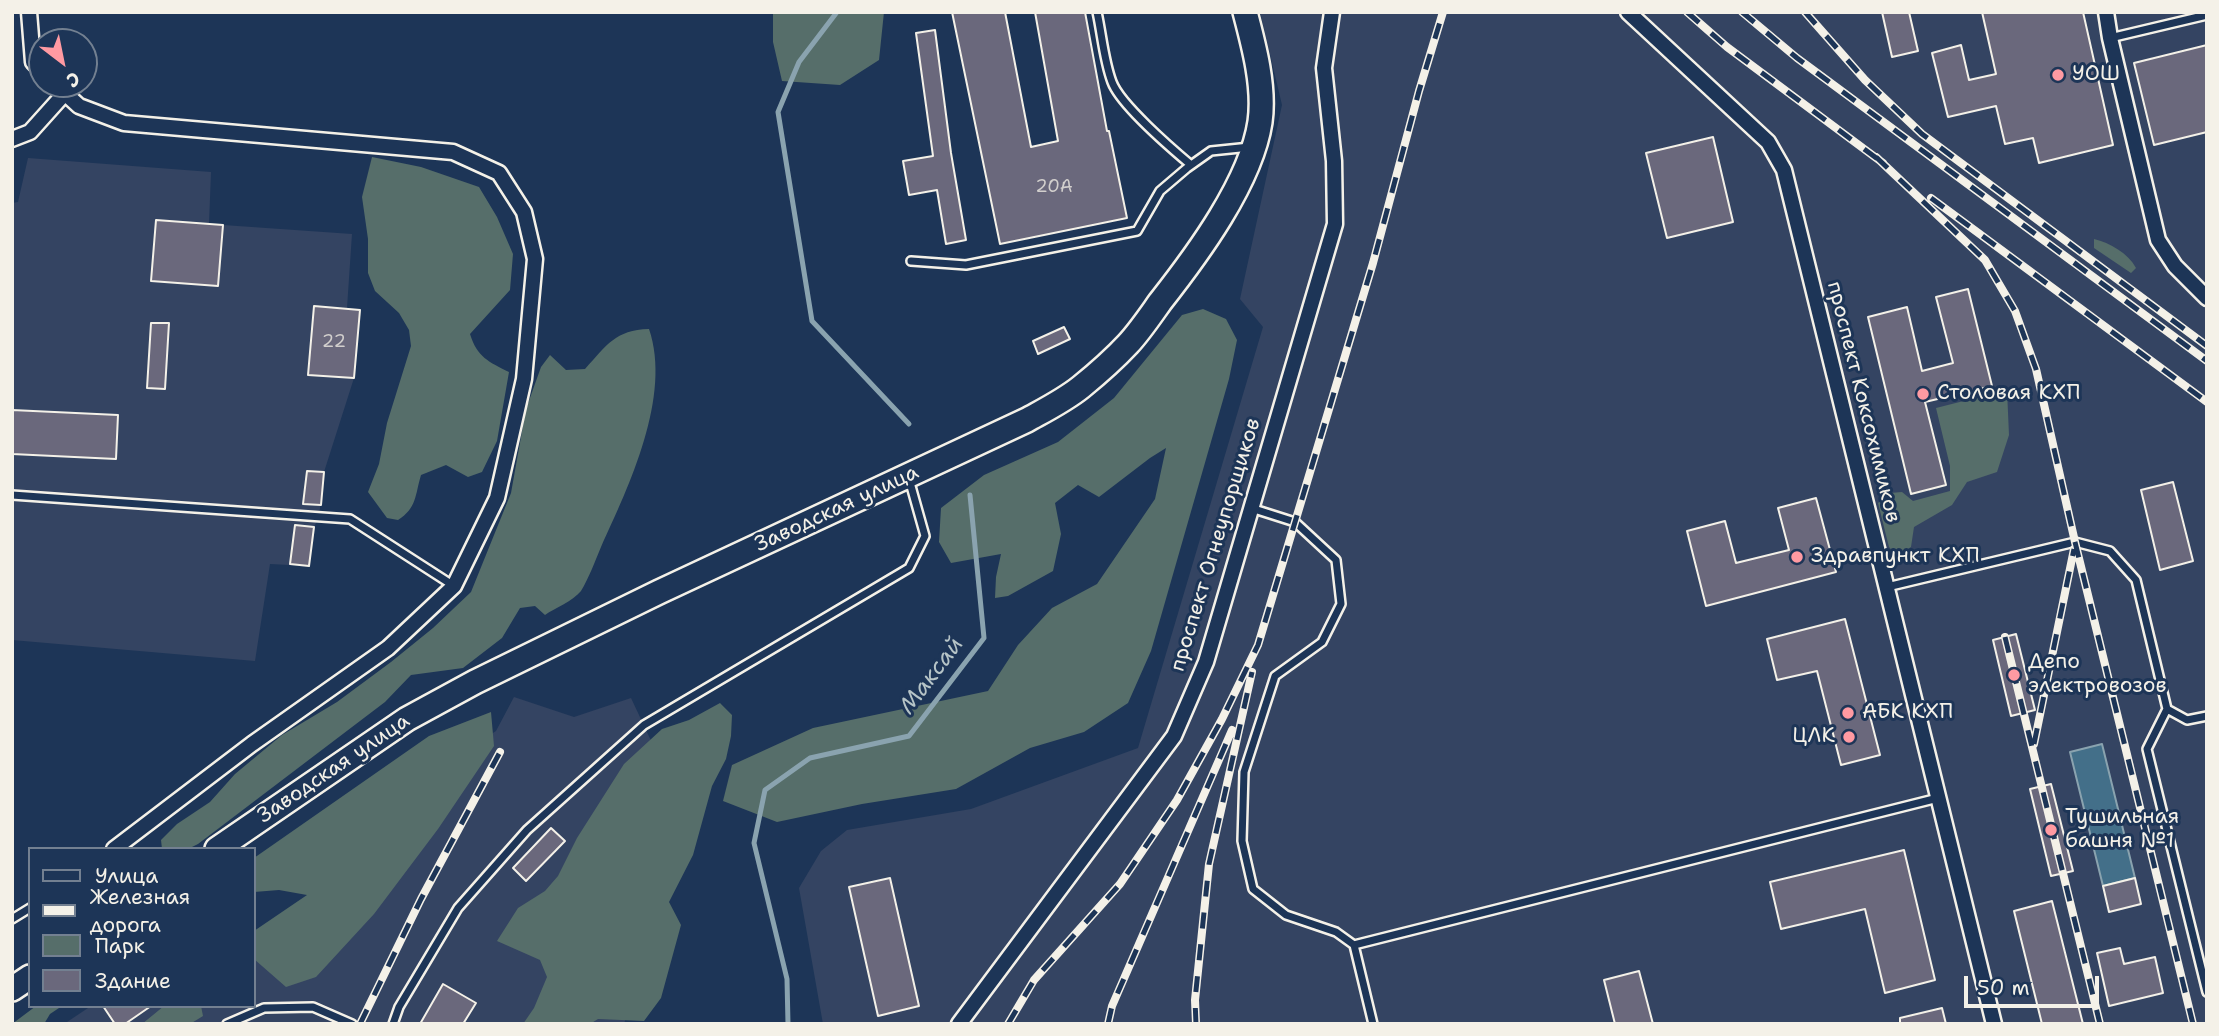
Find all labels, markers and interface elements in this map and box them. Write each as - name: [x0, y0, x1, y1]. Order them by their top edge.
- north arrow: [28, 28, 98, 98]
- place label: УОШ: [2072, 62, 2120, 88]
- text: С: [62, 66, 85, 93]
- marker: УОШ: [2050, 67, 2066, 83]
- house number: 20А: [1035, 176, 1073, 198]
- street label: проспект Коксохимиков: [1821, 279, 1905, 525]
- house number: 22: [322, 331, 346, 353]
- place label: Столовая КХП: [1937, 381, 2080, 407]
- marker: Столовая КХП: [1915, 386, 1931, 402]
- street label: проспект Огнеупорщиков: [1165, 415, 1267, 675]
- street label: Заводская улица: [751, 460, 923, 558]
- place label: Здравпункт КХП: [1811, 544, 1980, 570]
- marker: Здравпункт КХП: [1789, 549, 1805, 565]
- water label: Максай: [894, 632, 970, 720]
- place label: Депо электровозов: [2028, 650, 2167, 700]
- marker: Депо электровозов: [2006, 667, 2022, 683]
- place label: АБК КХП: [1862, 700, 1953, 726]
- marker: АБК КХП: [1840, 705, 1856, 721]
- street label: Заводская улица: [253, 709, 415, 829]
- place label: ЦЛК: [1792, 724, 1835, 750]
- marker: ЦЛК: [1841, 729, 1857, 745]
- place label: Тушильная башня №1: [2065, 805, 2179, 855]
- marker: Тушильная башня №1: [2043, 822, 2059, 838]
- legend: [28, 847, 256, 1008]
- text: Улица: [95, 862, 158, 890]
- text: Железная дорога: [90, 883, 190, 939]
- text: Парк: [95, 932, 145, 960]
- scale bar: [1967, 962, 2102, 1006]
- text: Здание: [95, 967, 171, 995]
- text: 50 m: [1977, 974, 2030, 1002]

